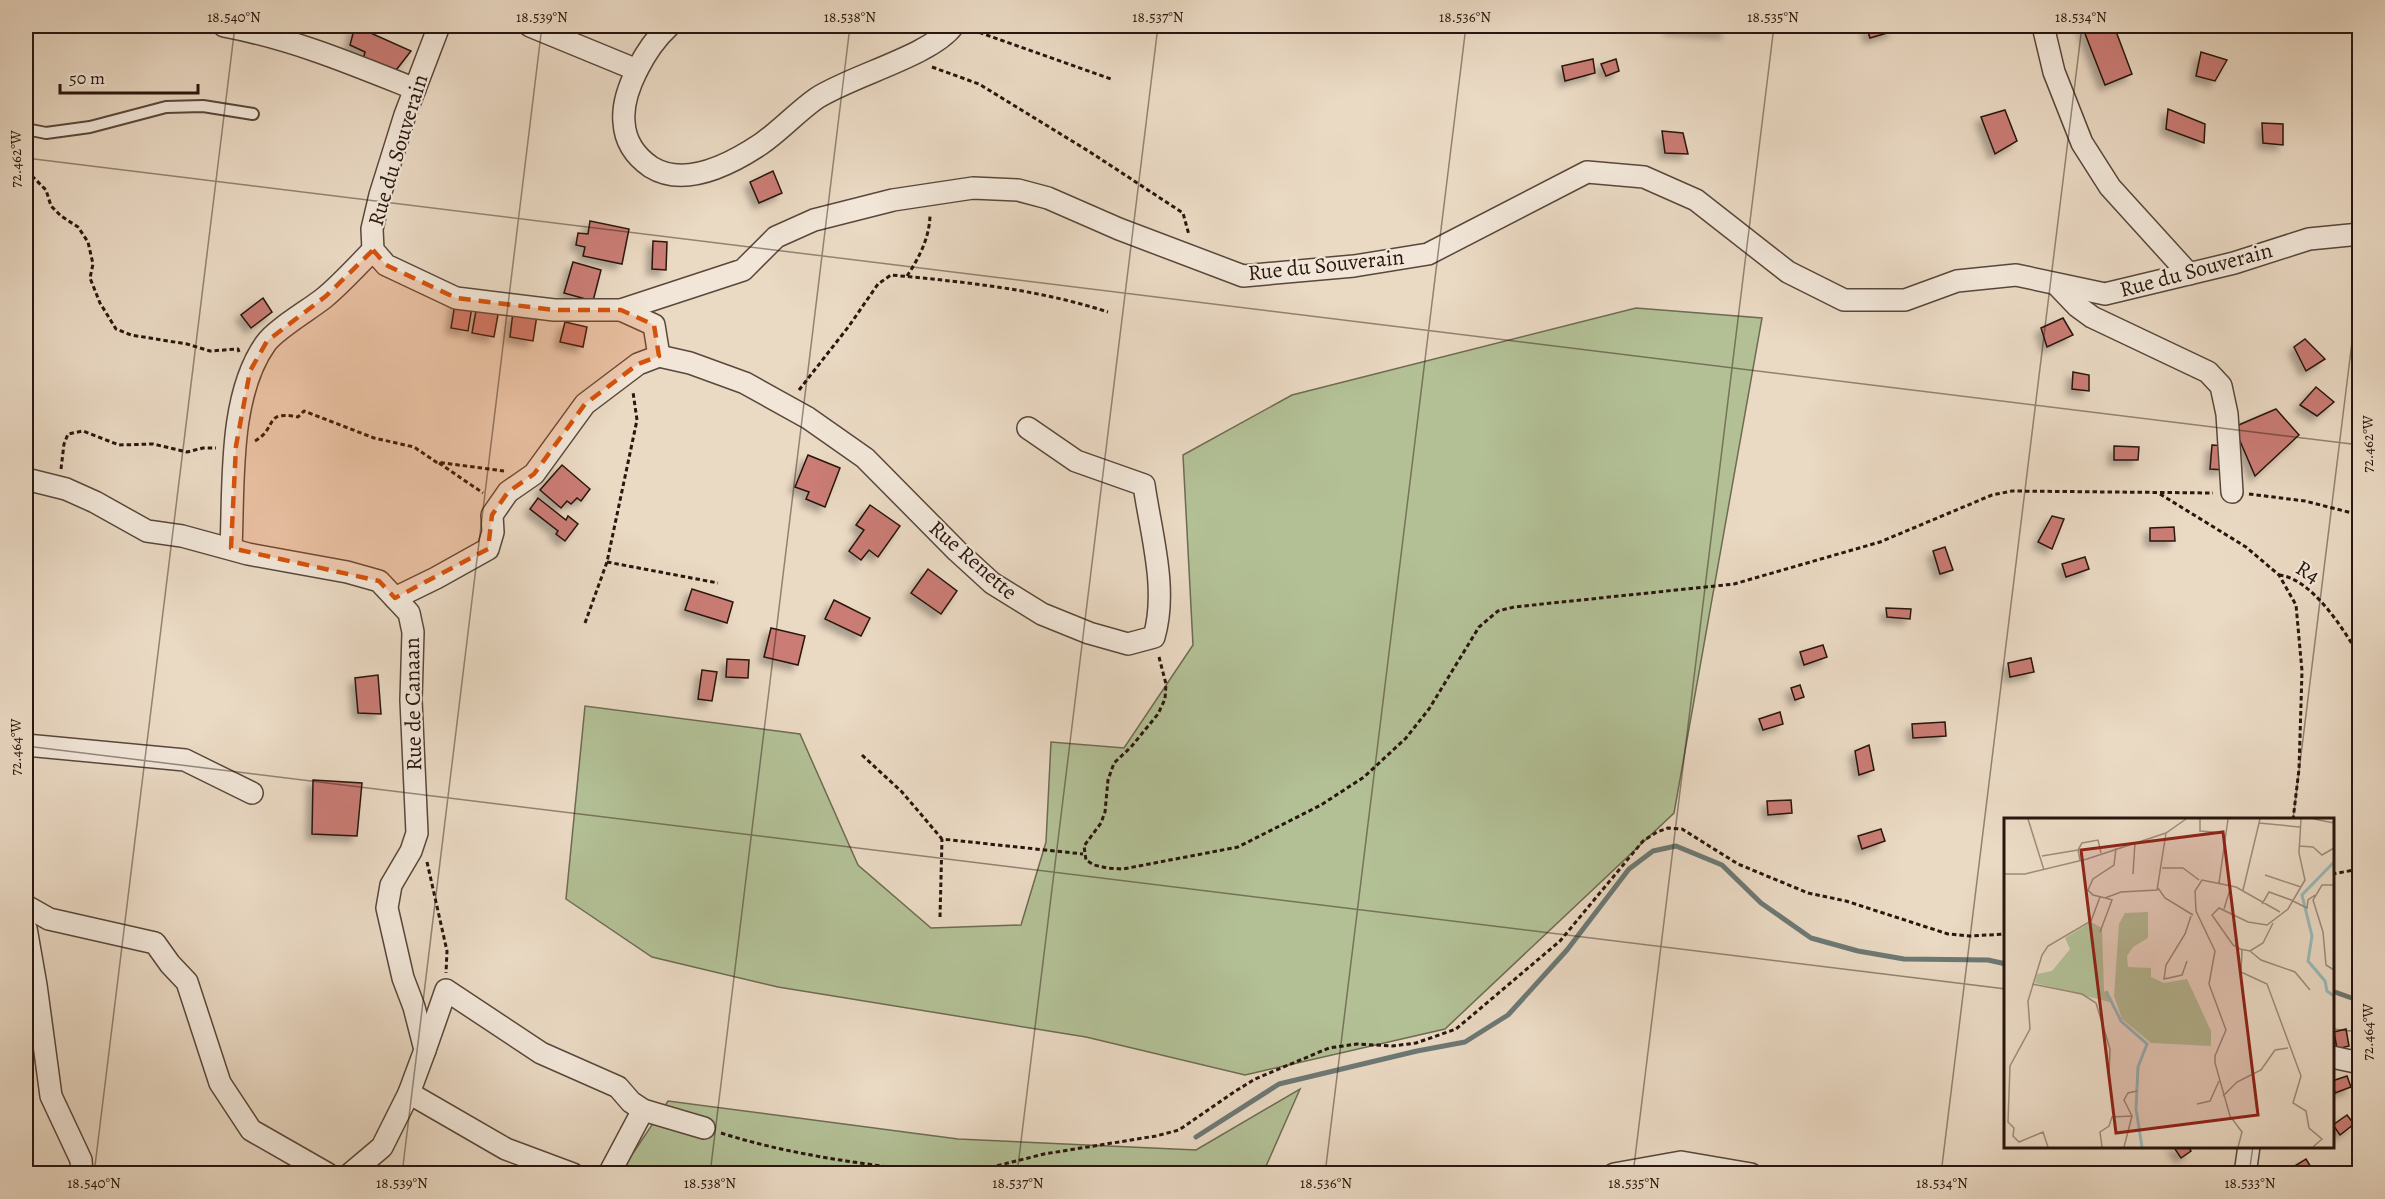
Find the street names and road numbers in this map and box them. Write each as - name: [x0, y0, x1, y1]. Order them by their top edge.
- street label: Rue du Souverain: [361, 71, 435, 229]
- street label: Rue du Souverain: [2116, 235, 2276, 305]
- street label: Rue du Souverain: [1246, 242, 1406, 288]
- street label: Rue Renette: [922, 513, 1024, 607]
- street label: R4: [2290, 553, 2326, 591]
- street label: Rue de Canaan: [397, 637, 429, 771]

